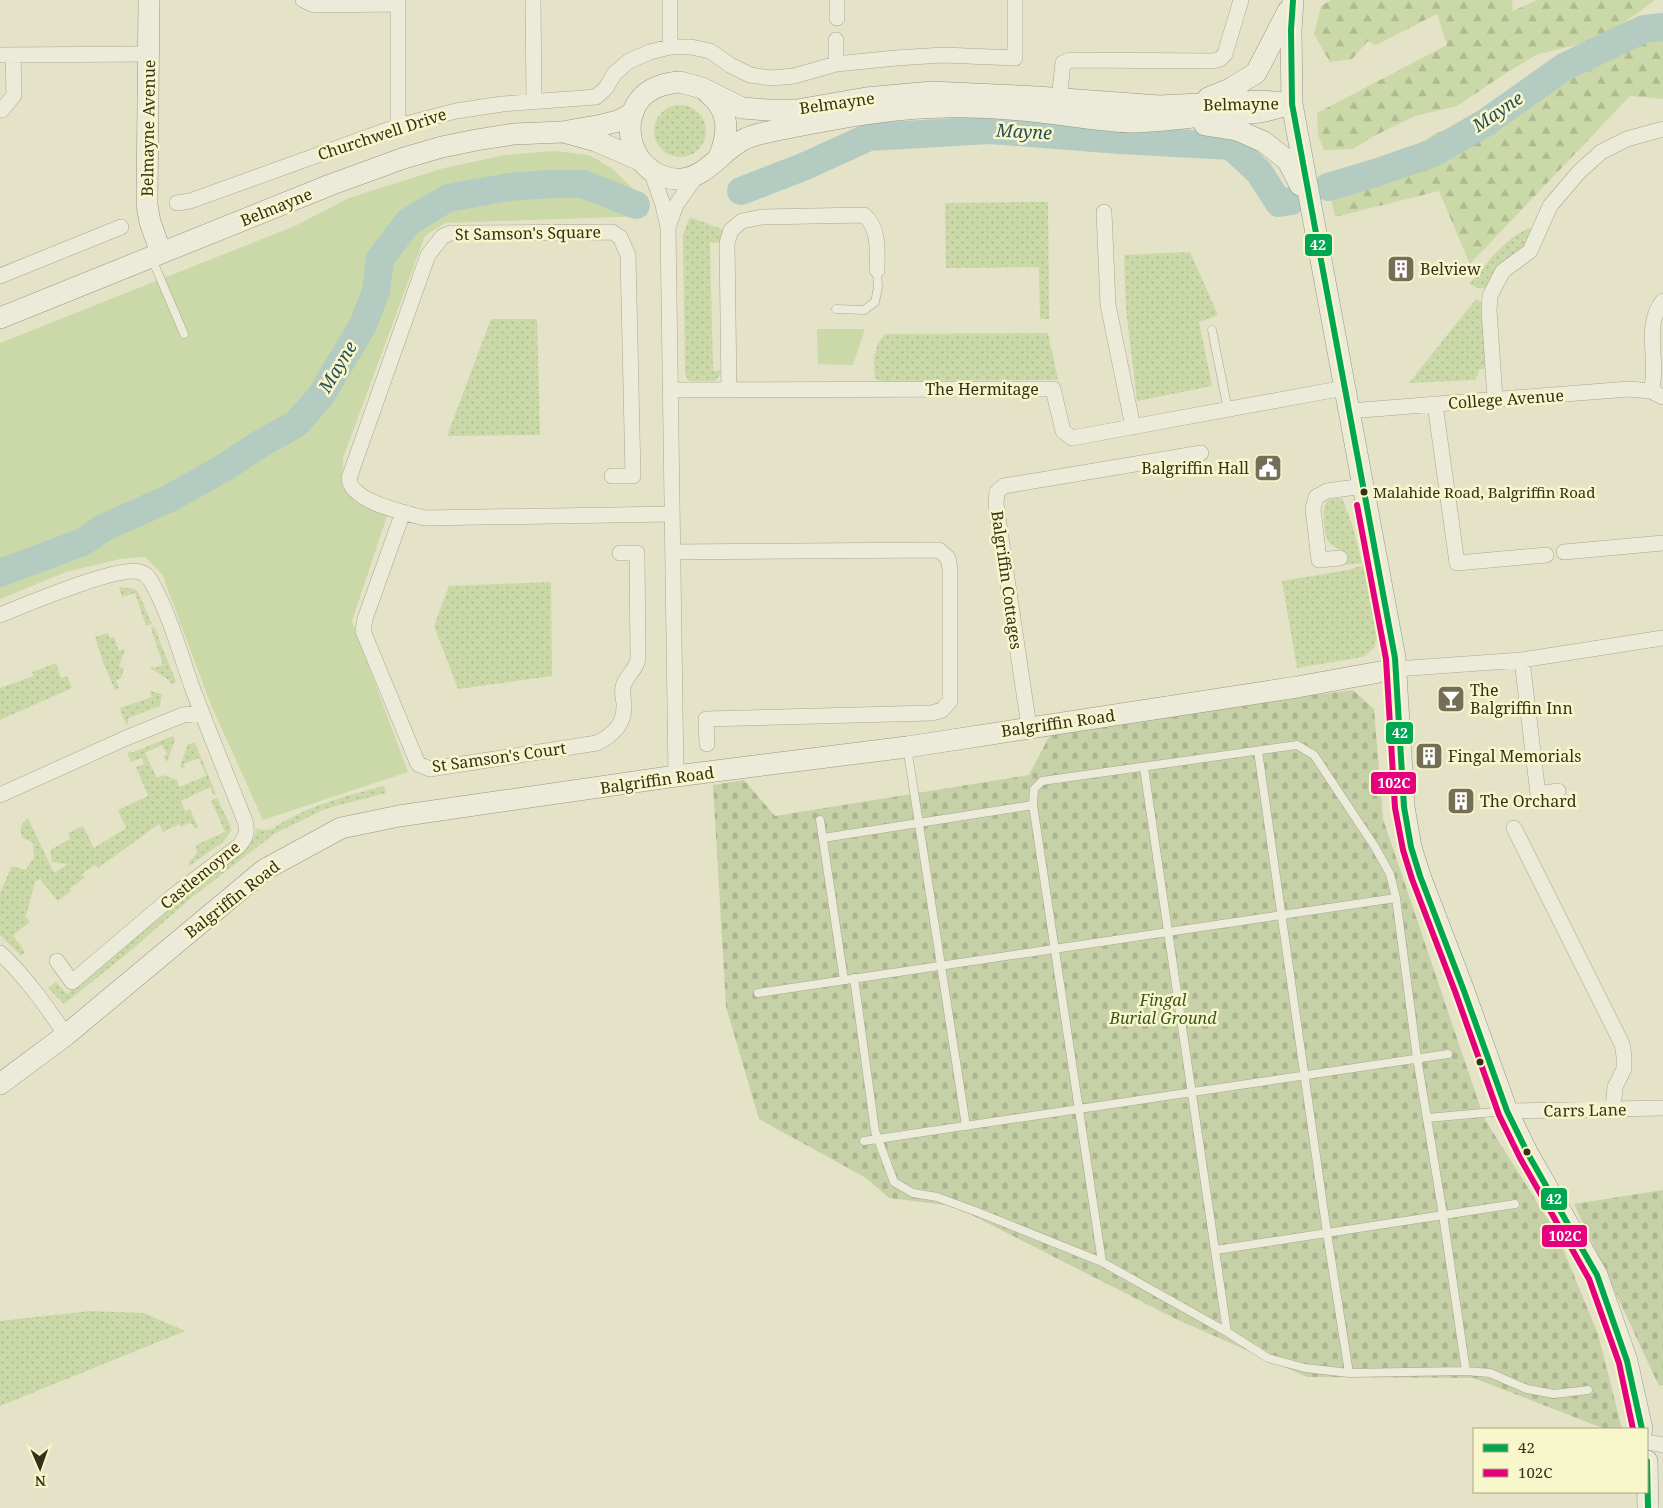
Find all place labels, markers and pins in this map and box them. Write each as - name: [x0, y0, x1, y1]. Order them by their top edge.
- building icon: Belview: [1386, 254, 1416, 284]
- place label: Belview: [1420, 258, 1481, 280]
- public building icon: Balgriffin Hall: [1253, 453, 1283, 483]
- place label: Balgriffin Hall: [1141, 457, 1249, 479]
- place label: Malahide Road, Balgriffin Road: [1373, 482, 1595, 502]
- marker: Malahide Road, Balgriffin Road: [1359, 487, 1369, 497]
- place label: The Balgriffin Inn: [1470, 679, 1573, 719]
- bar icon: The Balgriffin Inn: [1436, 684, 1466, 714]
- building icon: Fingal Memorials: [1414, 741, 1444, 771]
- place label: Fingal Memorials: [1448, 745, 1581, 767]
- building icon: The Orchard: [1446, 786, 1476, 816]
- place label: The Orchard: [1480, 790, 1577, 812]
- unlabelled marker: [1475, 1057, 1485, 1067]
- unlabelled marker: [1522, 1147, 1532, 1157]

